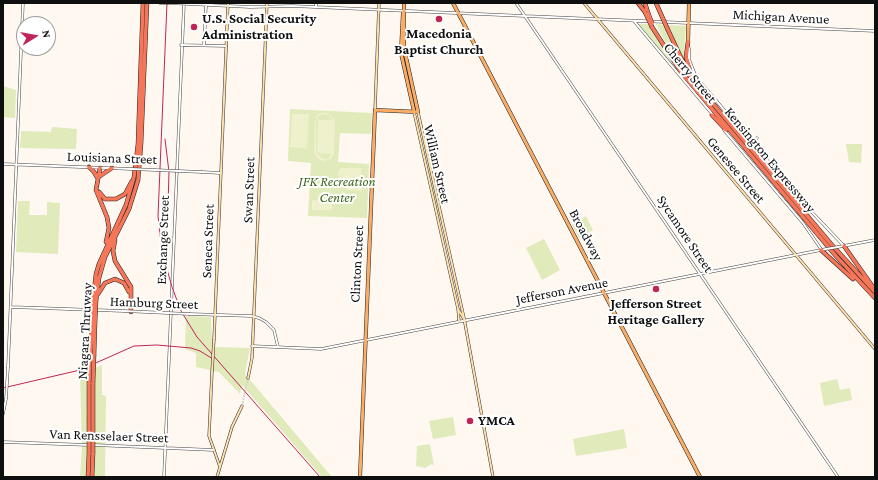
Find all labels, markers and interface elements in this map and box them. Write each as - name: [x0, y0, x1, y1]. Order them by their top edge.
- street label: Michigan Avenue: [732, 6, 830, 28]
- place label: U.S. Social Security Administration: [202, 11, 316, 44]
- marker: Macedonia Baptist Church: [434, 14, 444, 24]
- north arrow: [16, 16, 56, 56]
- marker: U.S. Social Security Administration: [189, 22, 199, 32]
- place label: Macedonia Baptist Church: [394, 26, 484, 58]
- text: N: [40, 29, 53, 39]
- street label: Cherry Street: [660, 39, 720, 107]
- street label: Kensington Expressway: [721, 104, 819, 216]
- street label: William Street: [420, 123, 454, 205]
- street label: Genesee Street: [703, 133, 769, 207]
- street label: Louisiana Street: [67, 148, 157, 168]
- street label: Swan Street: [239, 157, 259, 223]
- park label: JFK Recreation Center: [298, 174, 376, 206]
- street label: Sycamore Street: [653, 192, 717, 276]
- street label: Exchange Street: [153, 195, 173, 285]
- street label: Seneca Street: [198, 204, 218, 278]
- street label: Broadway: [565, 206, 607, 264]
- street label: Clinton Street: [347, 225, 367, 303]
- street label: Jefferson Avenue: [515, 274, 609, 308]
- street label: Niagara Thruway: [74, 282, 96, 380]
- marker: Jefferson Street Heritage Gallery: [651, 284, 661, 294]
- street label: Hamburg Street: [110, 293, 198, 313]
- place label: Jefferson Street Heritage Gallery: [608, 296, 704, 328]
- place label: YMCA: [478, 413, 515, 429]
- marker: YMCA: [465, 416, 475, 426]
- street label: Van Rensselaer Street: [49, 426, 169, 446]

